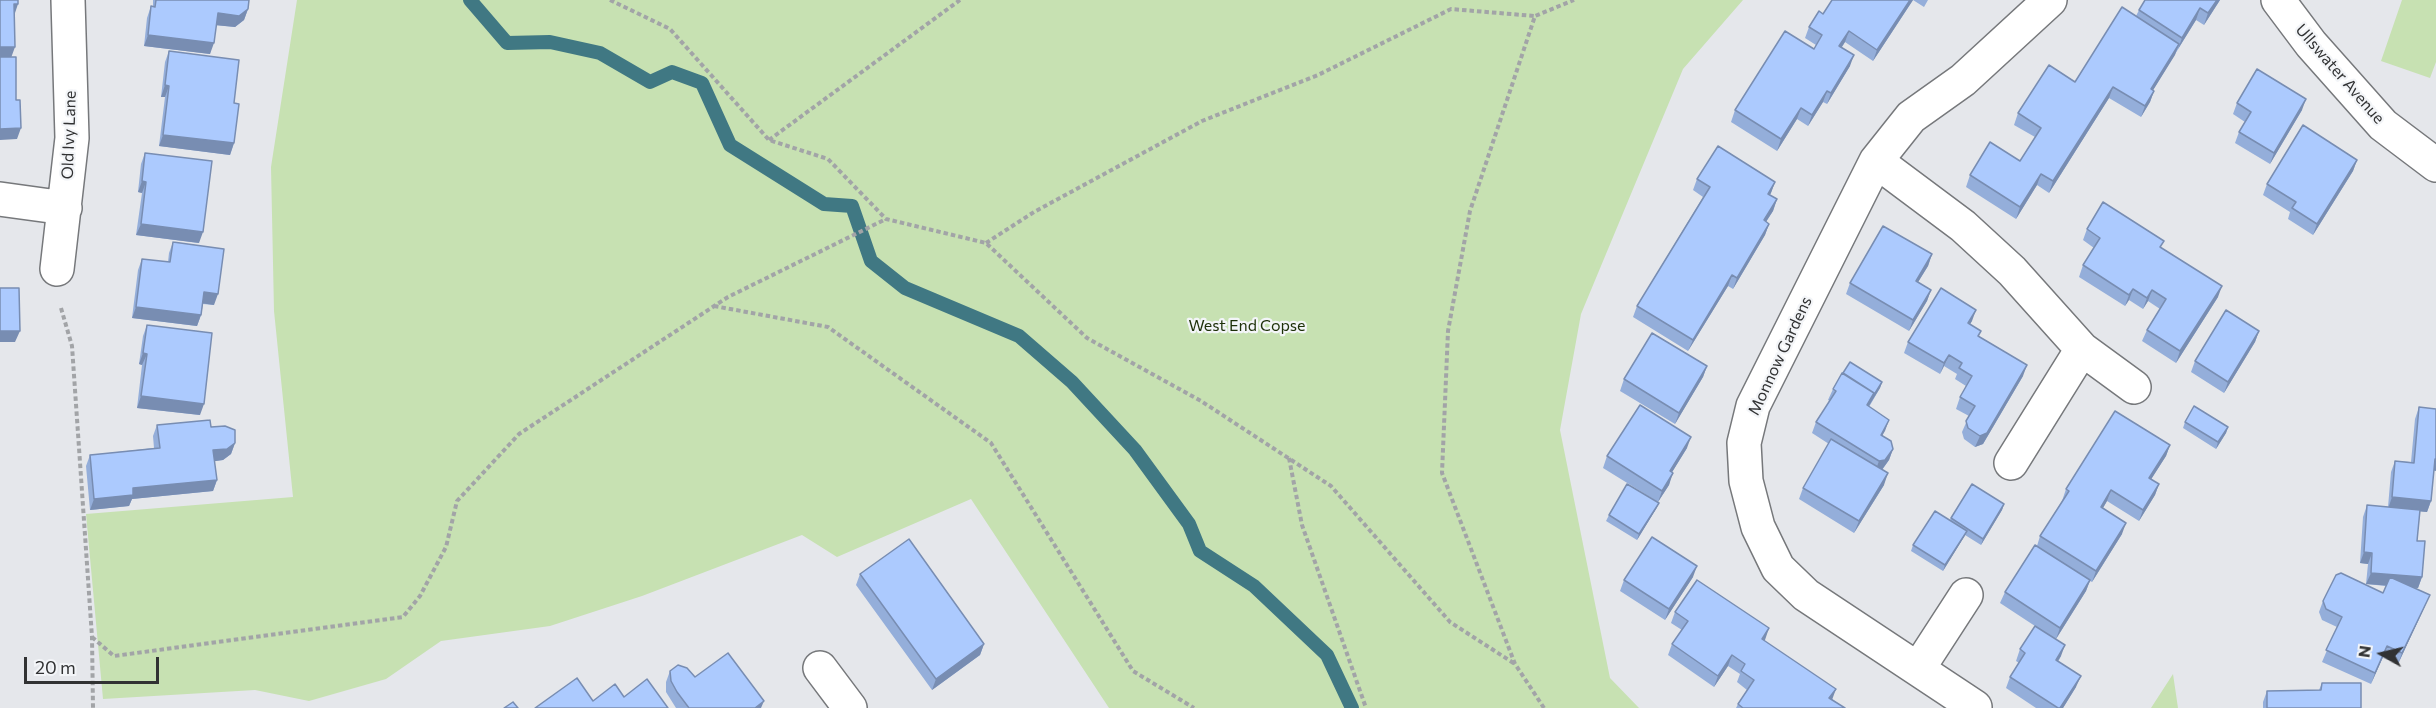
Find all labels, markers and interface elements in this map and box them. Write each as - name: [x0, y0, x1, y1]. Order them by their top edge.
- street label: Ullswater Avenue: [2292, 20, 2388, 128]
- street label: Old Ivy Lane: [58, 90, 80, 180]
- street label: Monnow Gardens: [1744, 294, 1816, 418]
- park label: West End Copse: [1188, 316, 1306, 336]
- north arrow: [2352, 624, 2412, 684]
- text: N: [2353, 644, 2374, 659]
- scale bar: [27, 645, 162, 683]
- text: 20 m: [35, 656, 76, 678]

